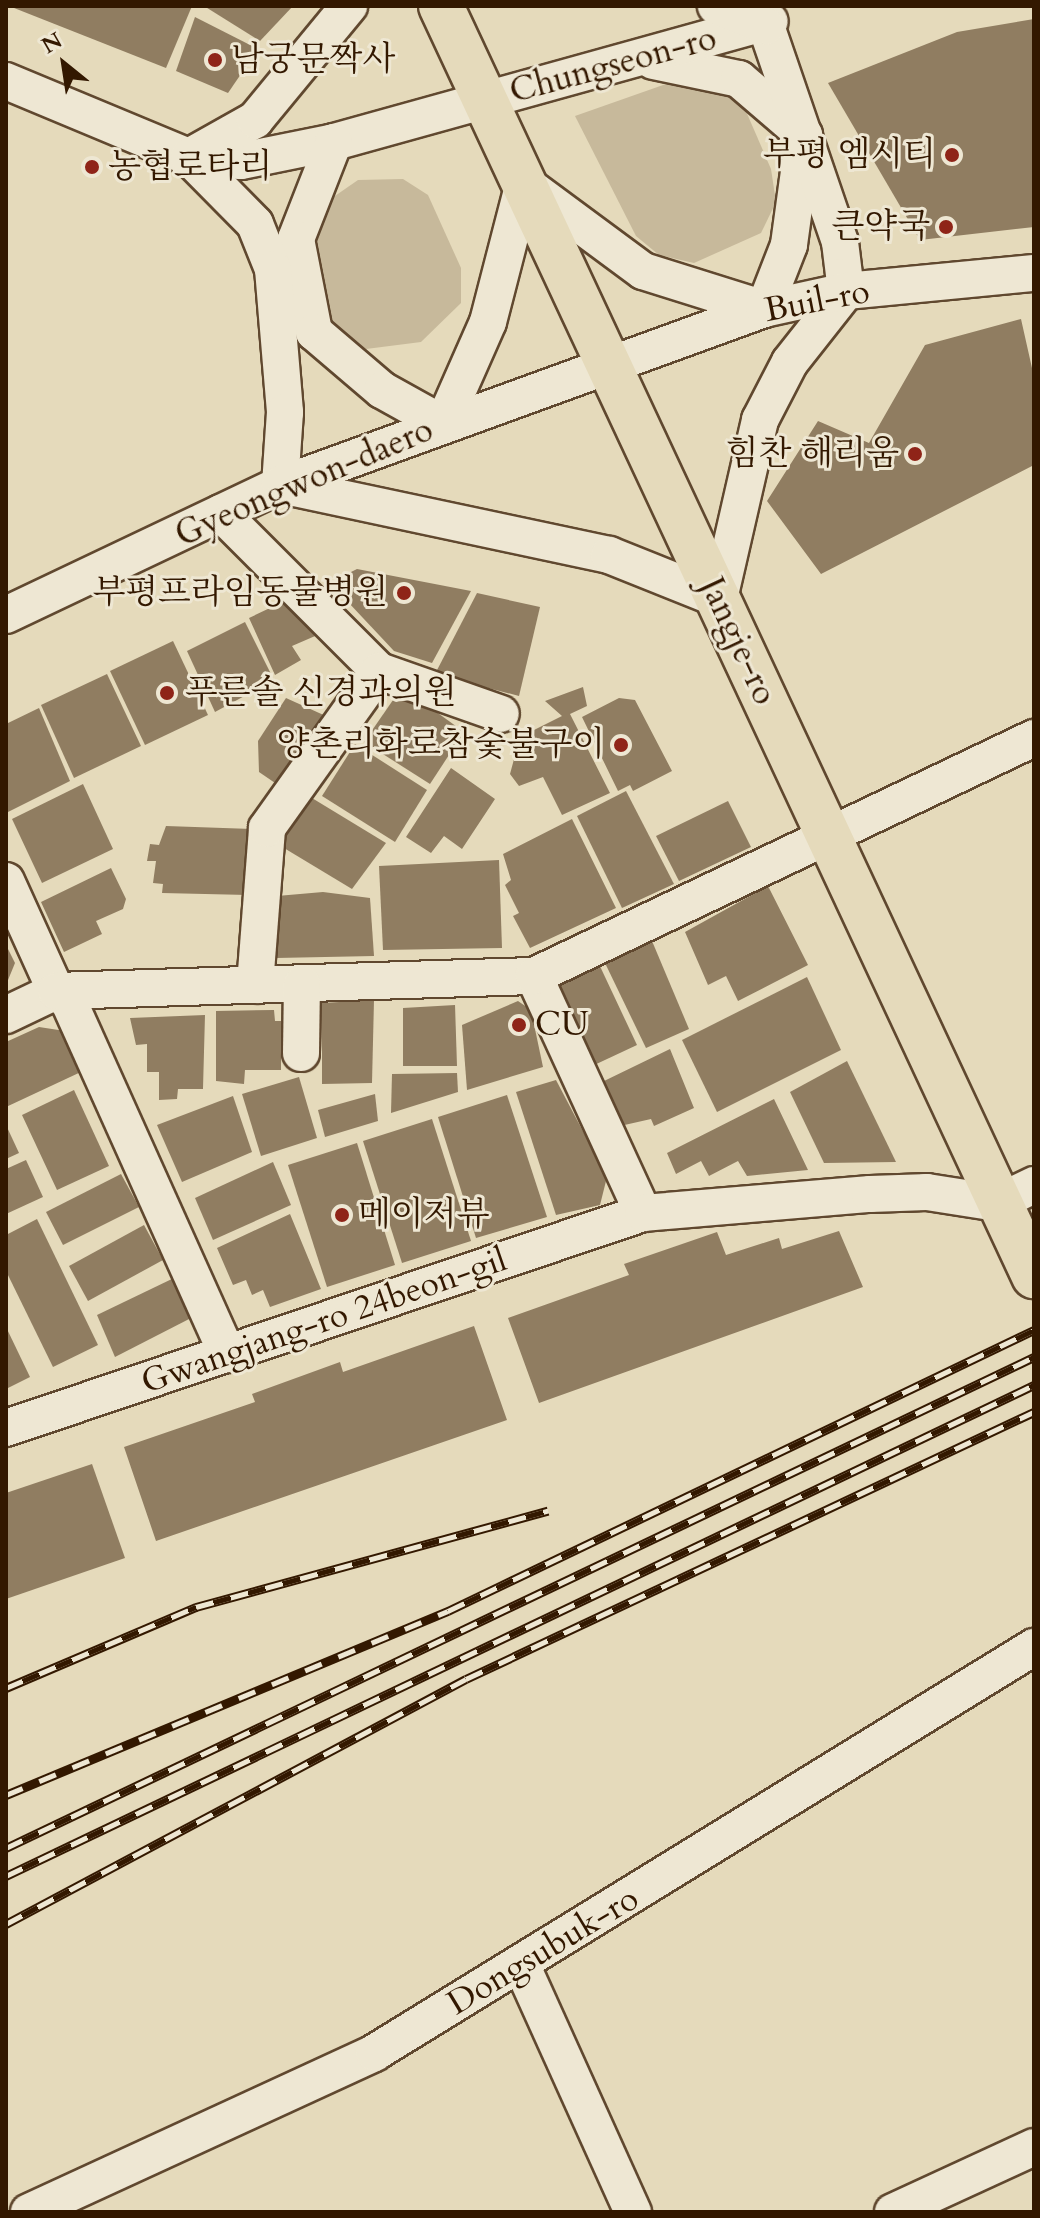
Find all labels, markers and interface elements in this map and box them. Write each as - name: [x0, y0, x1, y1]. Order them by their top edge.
- street label: Chungseon-ro: [505, 18, 721, 112]
- north arrow: [24, 24, 104, 104]
- text: N: [36, 25, 68, 61]
- place label: 남궁문짝사: [231, 40, 395, 80]
- marker: 남궁문짝사: [206, 51, 224, 69]
- place label: 부평 엠시티: [763, 135, 936, 175]
- marker: 부평 엠시티: [943, 146, 961, 164]
- place label: 농협로타리: [108, 147, 272, 187]
- marker: 농협로타리: [83, 158, 101, 176]
- place label: 큰약국: [831, 207, 930, 247]
- marker: 큰약국: [937, 218, 955, 236]
- street label: Buil-ro: [761, 271, 873, 331]
- street label: Gyeongwon-daero: [169, 409, 439, 555]
- place label: 힘찬 해리움: [726, 434, 899, 474]
- marker: 힘찬 해리움: [906, 445, 924, 463]
- street label: Jangje-ro: [691, 571, 785, 711]
- place label: 부평프라임동물병원: [92, 573, 388, 613]
- marker: 부평프라임동물병원: [395, 584, 413, 602]
- place label: 푸른솔 신경과의원: [185, 673, 457, 713]
- marker: 푸른솔 신경과의원: [156, 682, 178, 704]
- place label: 양촌리화로참숯불구이: [277, 725, 605, 765]
- marker: 양촌리화로참숯불구이: [612, 736, 630, 754]
- place label: CU: [535, 1005, 589, 1045]
- marker: CU: [510, 1016, 528, 1034]
- place label: 메이저뷰: [358, 1195, 489, 1235]
- marker: 메이저뷰: [333, 1206, 351, 1224]
- street label: Gwangjang-ro 24beon-gil: [136, 1239, 512, 1403]
- street label: Dongsubuk-ro: [440, 1878, 646, 2024]

